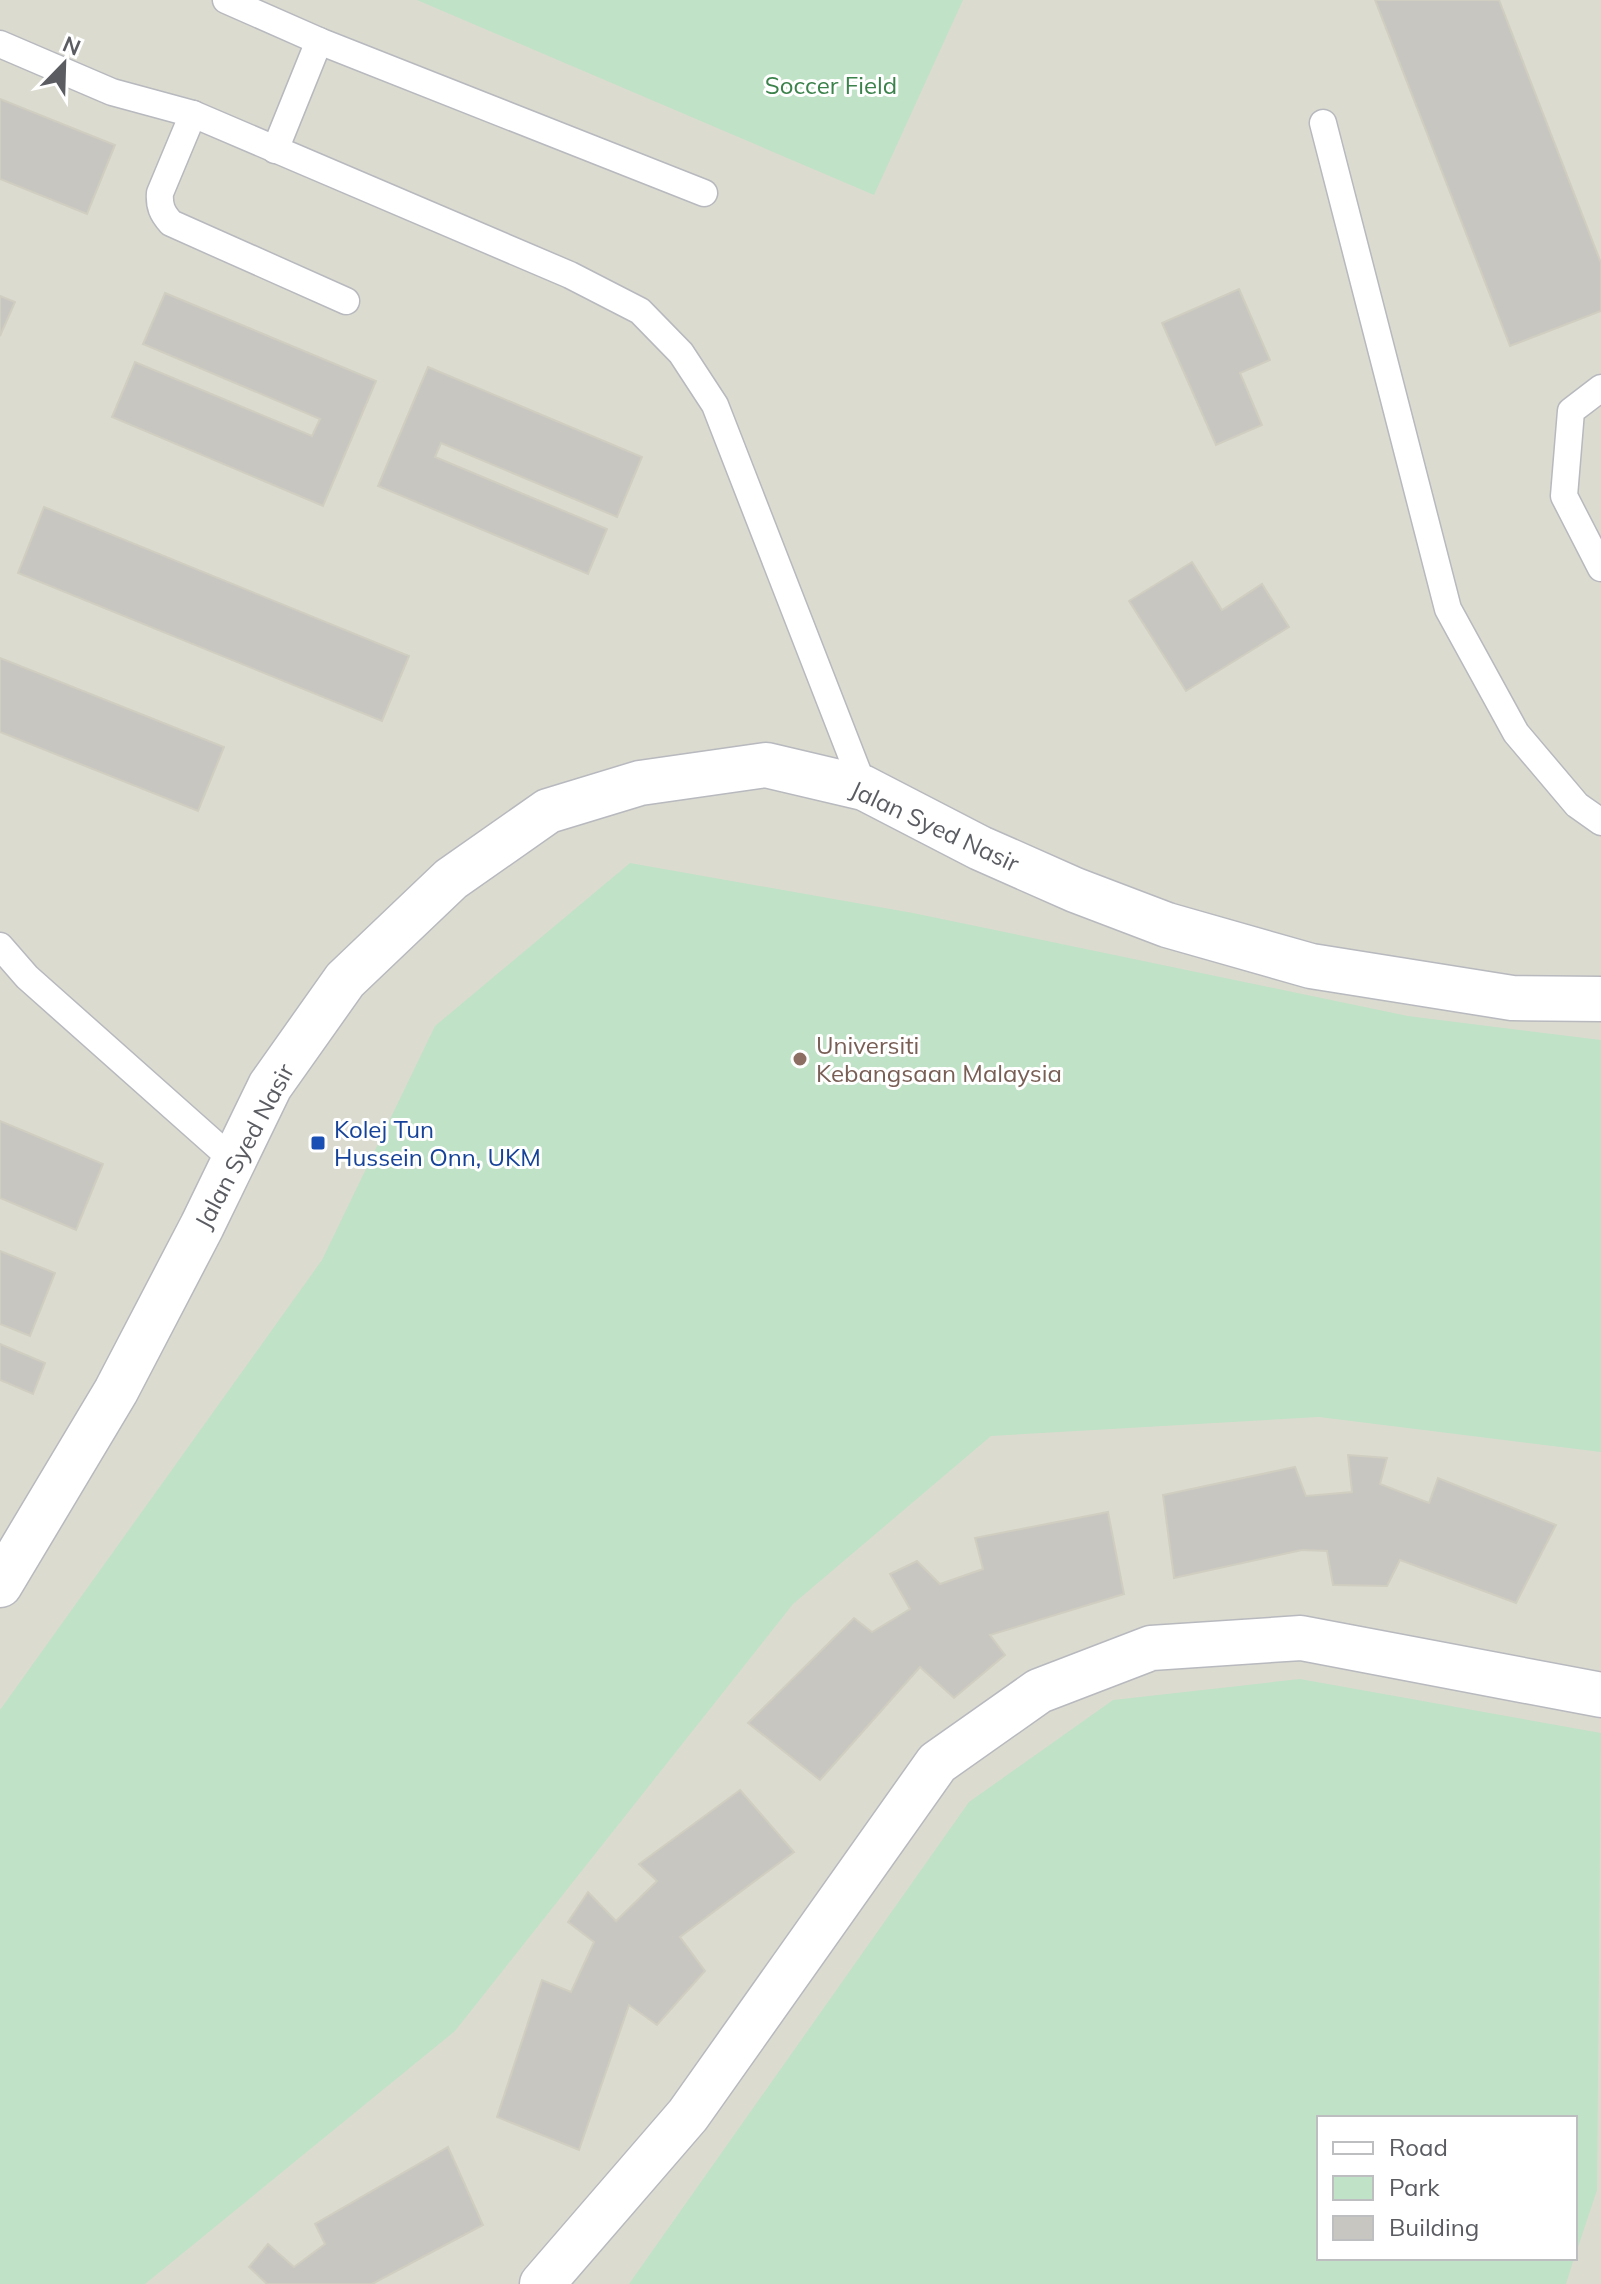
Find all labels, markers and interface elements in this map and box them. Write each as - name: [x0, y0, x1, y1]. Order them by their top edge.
- north arrow: [24, 24, 104, 104]
- text: N: [59, 29, 85, 62]
- park label: Soccer Field: [765, 70, 897, 100]
- street label: Jalan Syed Nasir: [846, 774, 1024, 878]
- place label: Universiti Kebangsaan Malaysia: [816, 1030, 1062, 1088]
- marker: Universiti Kebangsaan Malaysia: [791, 1050, 809, 1068]
- street label: Jalan Syed Nasir: [188, 1058, 300, 1234]
- place label: Kolej Tun Hussein Onn, UKM: [334, 1114, 541, 1172]
- marker: Kolej Tun Hussein Onn, UKM: [309, 1134, 327, 1152]
- legend: [1317, 2116, 1577, 2260]
- text: Road: [1389, 2132, 1448, 2162]
- text: Park: [1389, 2172, 1440, 2202]
- text: Building: [1389, 2212, 1479, 2242]

